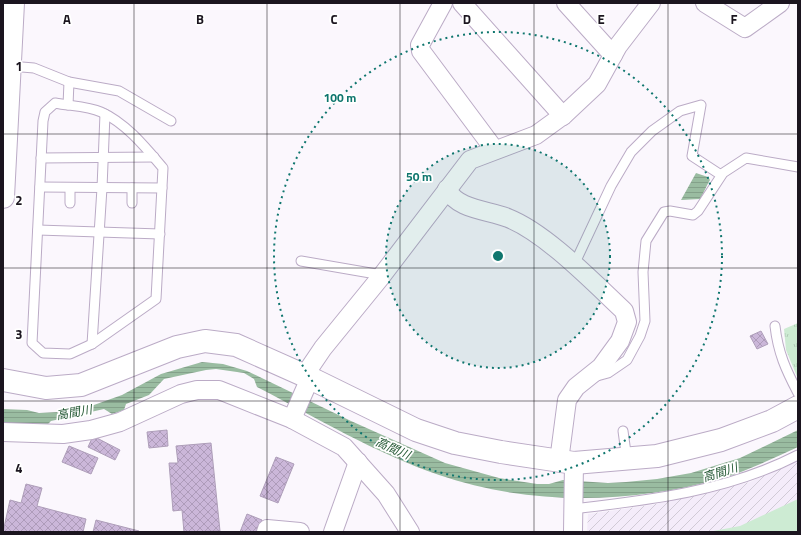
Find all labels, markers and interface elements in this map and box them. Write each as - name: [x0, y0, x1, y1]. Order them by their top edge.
- text: A: [63, 9, 71, 29]
- text: B: [196, 9, 204, 29]
- text: C: [330, 9, 338, 29]
- text: D: [463, 9, 471, 29]
- text: E: [597, 9, 605, 29]
- text: F: [731, 9, 738, 29]
- text: 1: [15, 56, 23, 76]
- text: 100 m: [324, 88, 356, 107]
- text: 50 m: [406, 167, 432, 186]
- text: 2: [15, 190, 23, 210]
- centre of rings: [491, 249, 505, 263]
- text: 3: [15, 324, 23, 344]
- water label: 高間川: [55, 399, 95, 424]
- water label: 高間川: [373, 432, 415, 465]
- water label: 高間川: [700, 457, 742, 487]
- text: 4: [15, 458, 23, 478]

